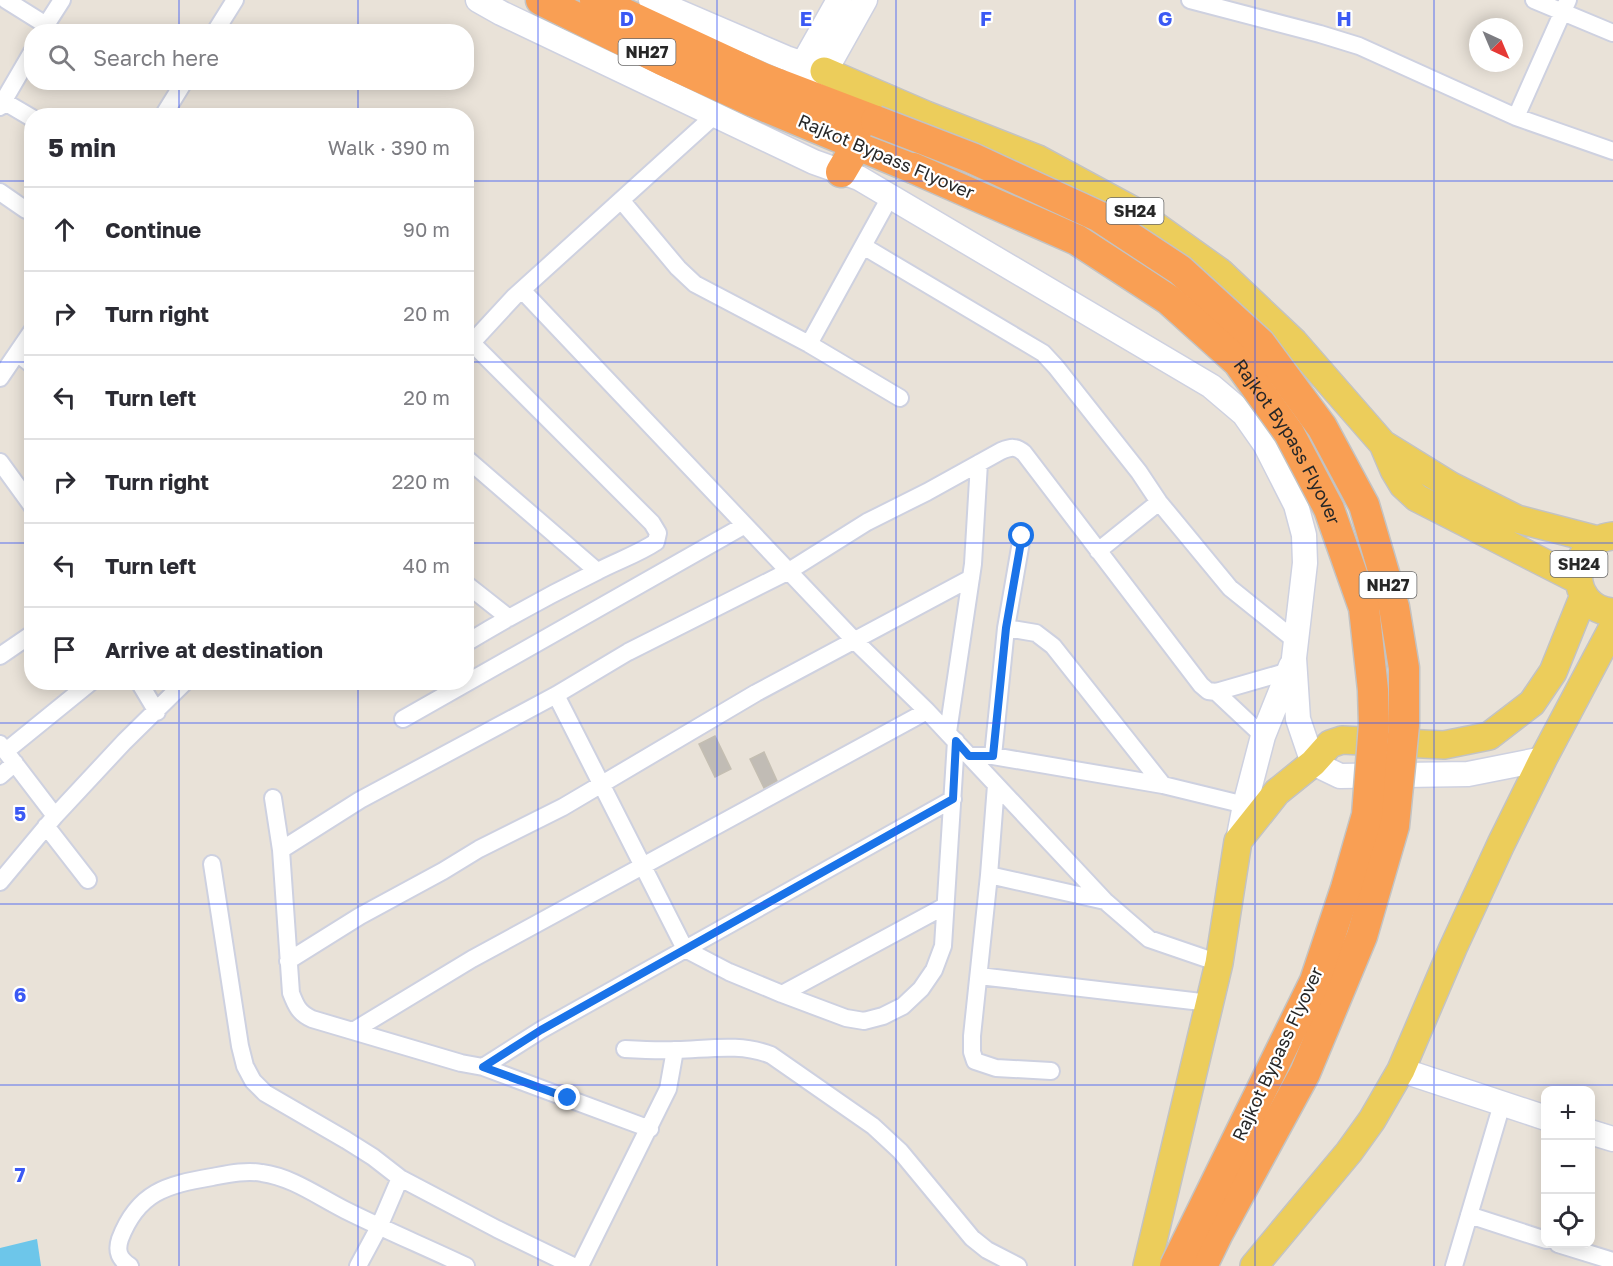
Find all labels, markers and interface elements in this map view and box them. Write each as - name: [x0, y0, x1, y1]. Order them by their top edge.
- text: D: [620, 6, 634, 30]
- text: E: [800, 6, 812, 30]
- text: F: [980, 6, 992, 30]
- text: G: [1158, 6, 1172, 30]
- text: H: [1336, 6, 1352, 30]
- north arrow: [1469, 18, 1523, 72]
- search box: [24, 24, 474, 90]
- road number: NH27: [618, 39, 676, 65]
- icon: search: [45, 41, 78, 74]
- text: Search here: [93, 44, 219, 71]
- street label: Rajkot Bypass Flyover: [795, 109, 978, 203]
- text: 5 min: [48, 132, 116, 163]
- text: Walk · 390 m: [328, 135, 450, 159]
- road number: SH24: [1106, 198, 1164, 224]
- icon: ahead: [48, 213, 81, 246]
- text: Continue: [105, 216, 201, 243]
- text: 90 m: [403, 217, 450, 241]
- icon: right: [48, 297, 81, 330]
- text: Turn right: [105, 300, 209, 327]
- text: 20 m: [403, 301, 450, 325]
- street label: Rajkot Bypass Flyover: [1230, 355, 1346, 527]
- icon: left: [48, 381, 81, 414]
- text: Turn left: [105, 384, 196, 411]
- text: 20 m: [403, 385, 450, 409]
- icon: right: [48, 465, 81, 498]
- text: Turn right: [105, 468, 209, 495]
- text: 220 m: [392, 469, 450, 493]
- route start: [1008, 522, 1034, 548]
- icon: left: [48, 549, 81, 582]
- road number: SH24: [1550, 551, 1608, 577]
- text: Turn left: [105, 552, 196, 579]
- text: 40 m: [403, 553, 450, 577]
- road number: NH27: [1360, 572, 1416, 598]
- icon: arrive: [48, 633, 81, 666]
- text: Arrive at destination: [105, 636, 323, 663]
- text: 5: [14, 801, 26, 825]
- street label: Rajkot Bypass Flyover: [1227, 963, 1327, 1144]
- text: 6: [14, 982, 26, 1006]
- route end: [554, 1084, 580, 1110]
- map controls: [1541, 1086, 1595, 1248]
- button: +: [1541, 1086, 1595, 1140]
- button: −: [1541, 1140, 1595, 1194]
- text: 7: [15, 1162, 26, 1186]
- button: locate: [1541, 1194, 1595, 1248]

